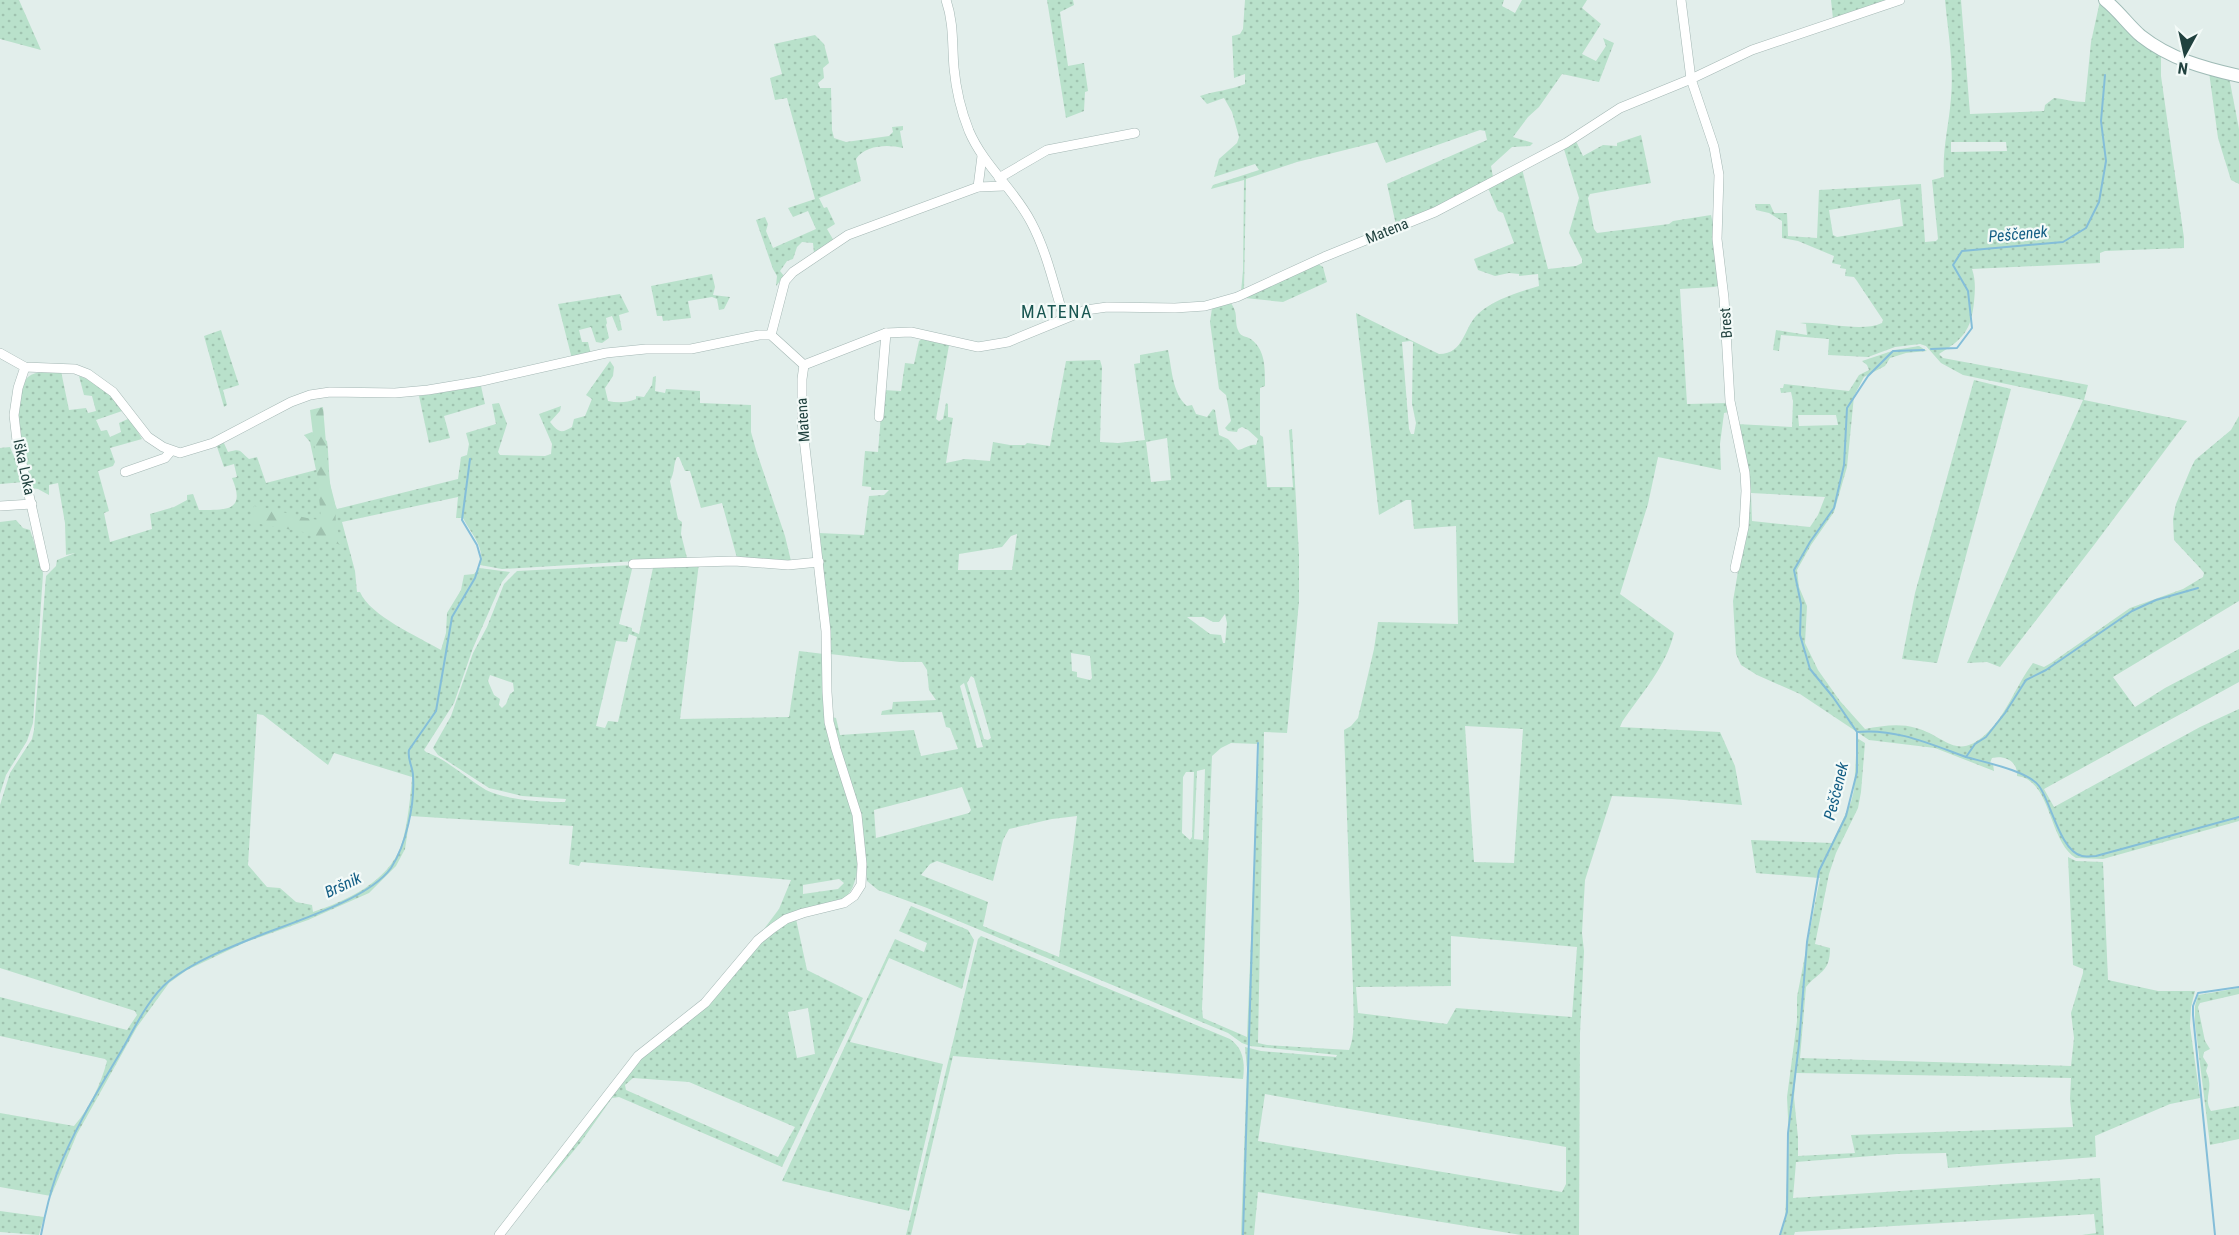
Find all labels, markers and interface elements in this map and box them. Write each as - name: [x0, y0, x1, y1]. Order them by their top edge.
- north arrow: [2155, 24, 2215, 84]
- text: N: [2177, 58, 2189, 78]
- street label: Matena: [1363, 214, 1411, 248]
- water label: Peščenek: [1988, 222, 2049, 246]
- district label: MATENA: [1021, 301, 1093, 322]
- street label: Brest: [1716, 307, 1736, 339]
- street label: Matena: [792, 397, 814, 443]
- street label: Iška Loka: [9, 437, 39, 497]
- water label: Peščenek: [1820, 759, 1853, 822]
- water label: Bršnik: [322, 868, 365, 902]

